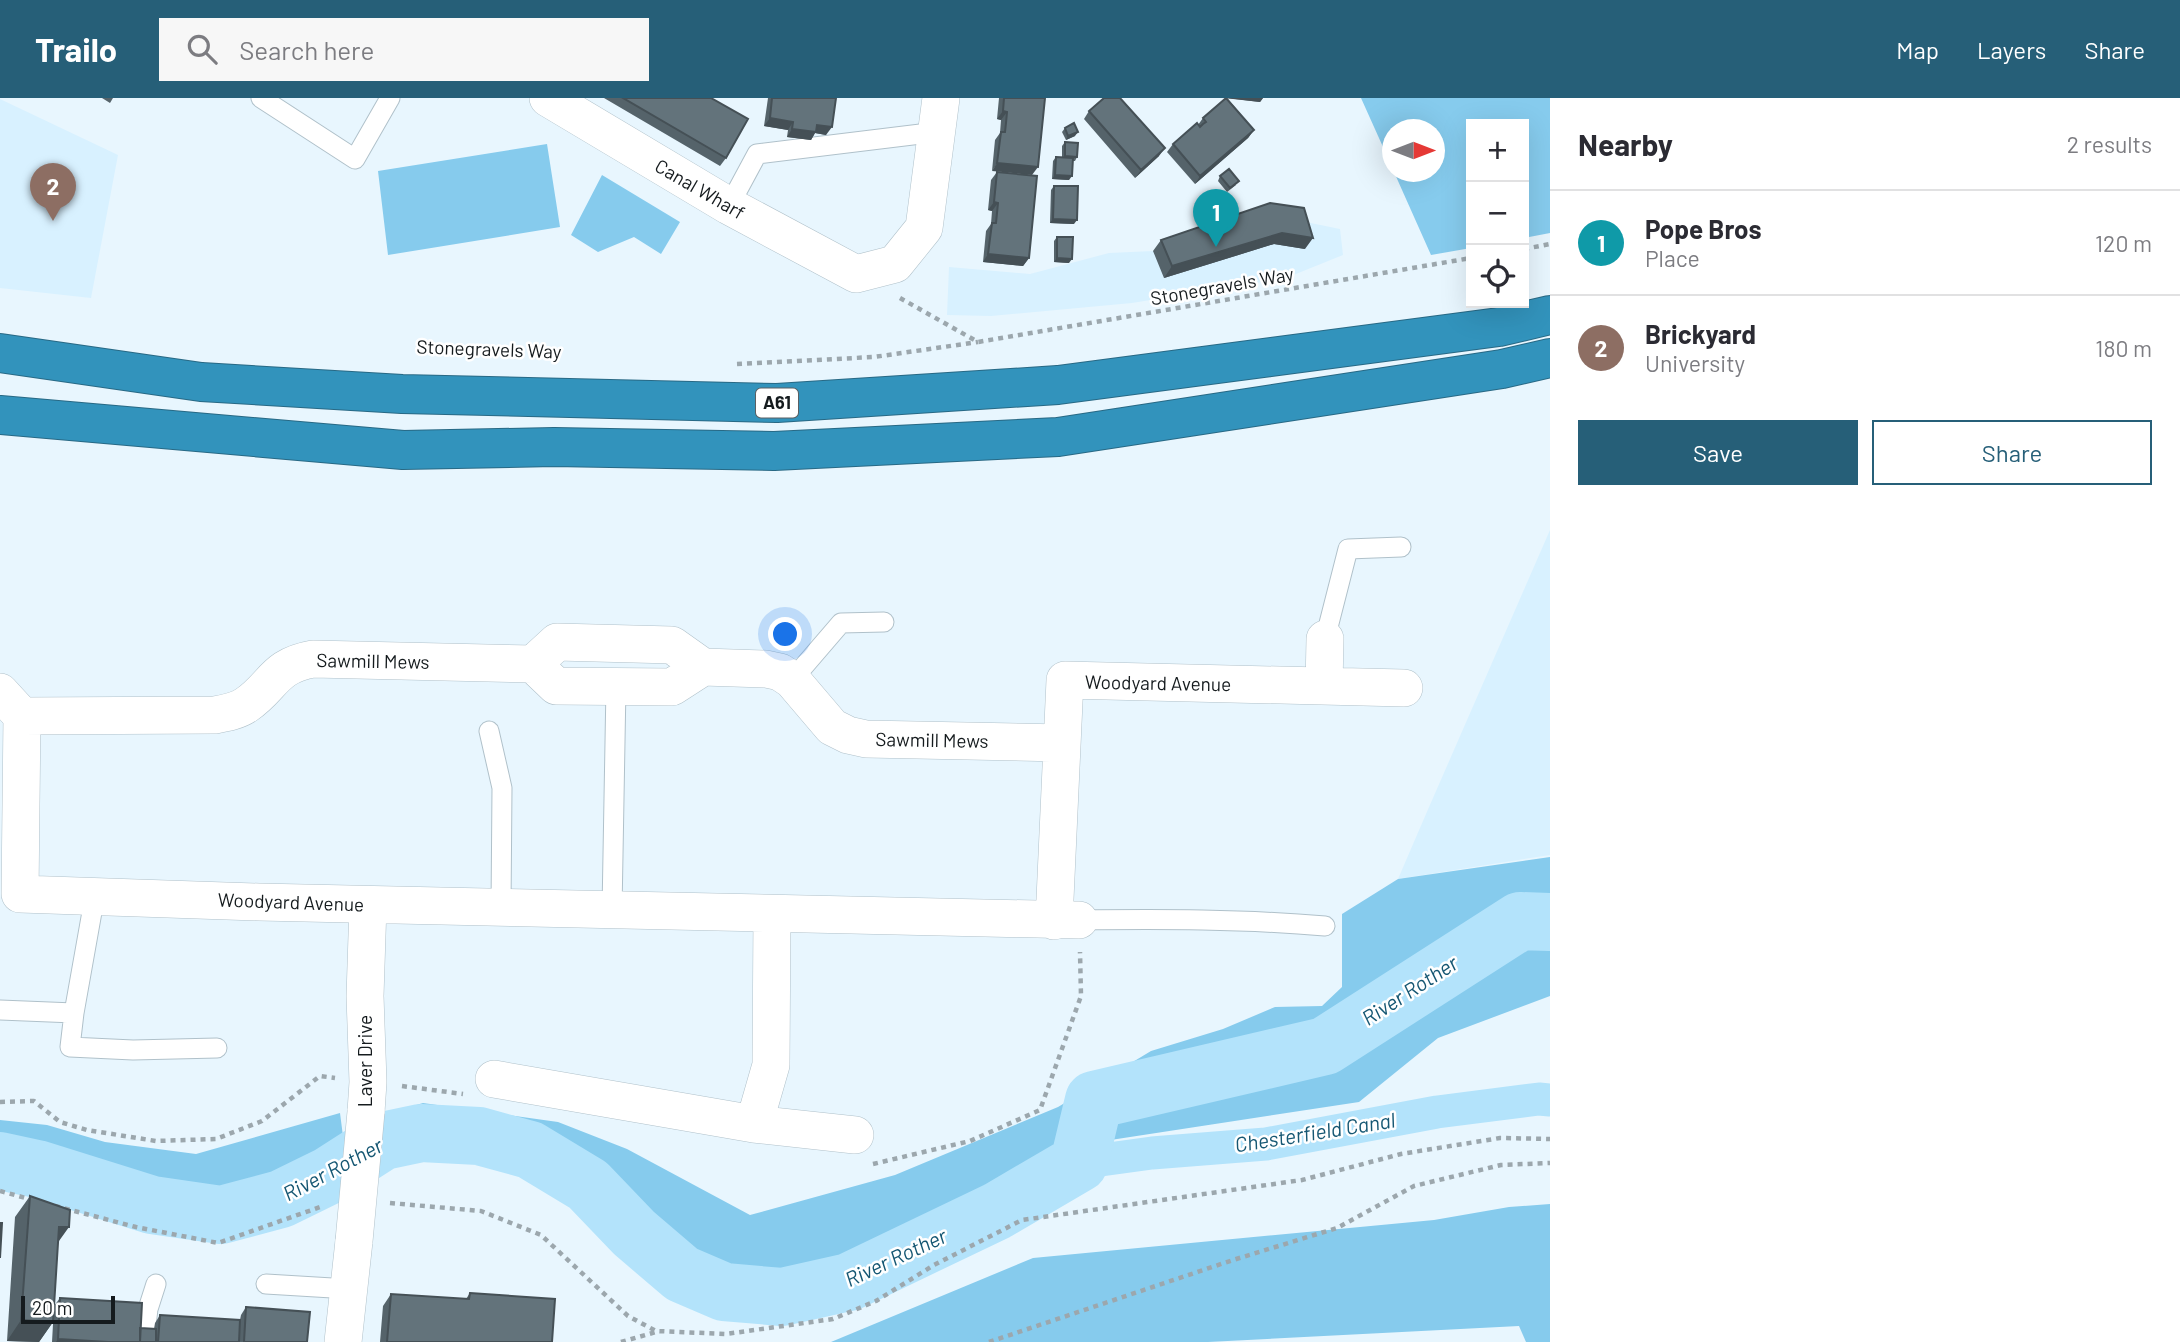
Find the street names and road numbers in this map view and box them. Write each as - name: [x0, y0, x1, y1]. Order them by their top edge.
- street label: Canal Wharf: [651, 154, 749, 223]
- street label: Stonegravels Way: [1148, 262, 1296, 309]
- street label: Stonegravels Way: [416, 334, 562, 363]
- road number: A61: [756, 388, 798, 418]
- street label: Sawmill Mews: [316, 648, 430, 673]
- street label: Woodyard Avenue: [1085, 670, 1231, 695]
- street label: Sawmill Mews: [875, 727, 989, 752]
- street label: Woodyard Avenue: [217, 887, 365, 916]
- street label: Laver Drive: [353, 1015, 376, 1107]

